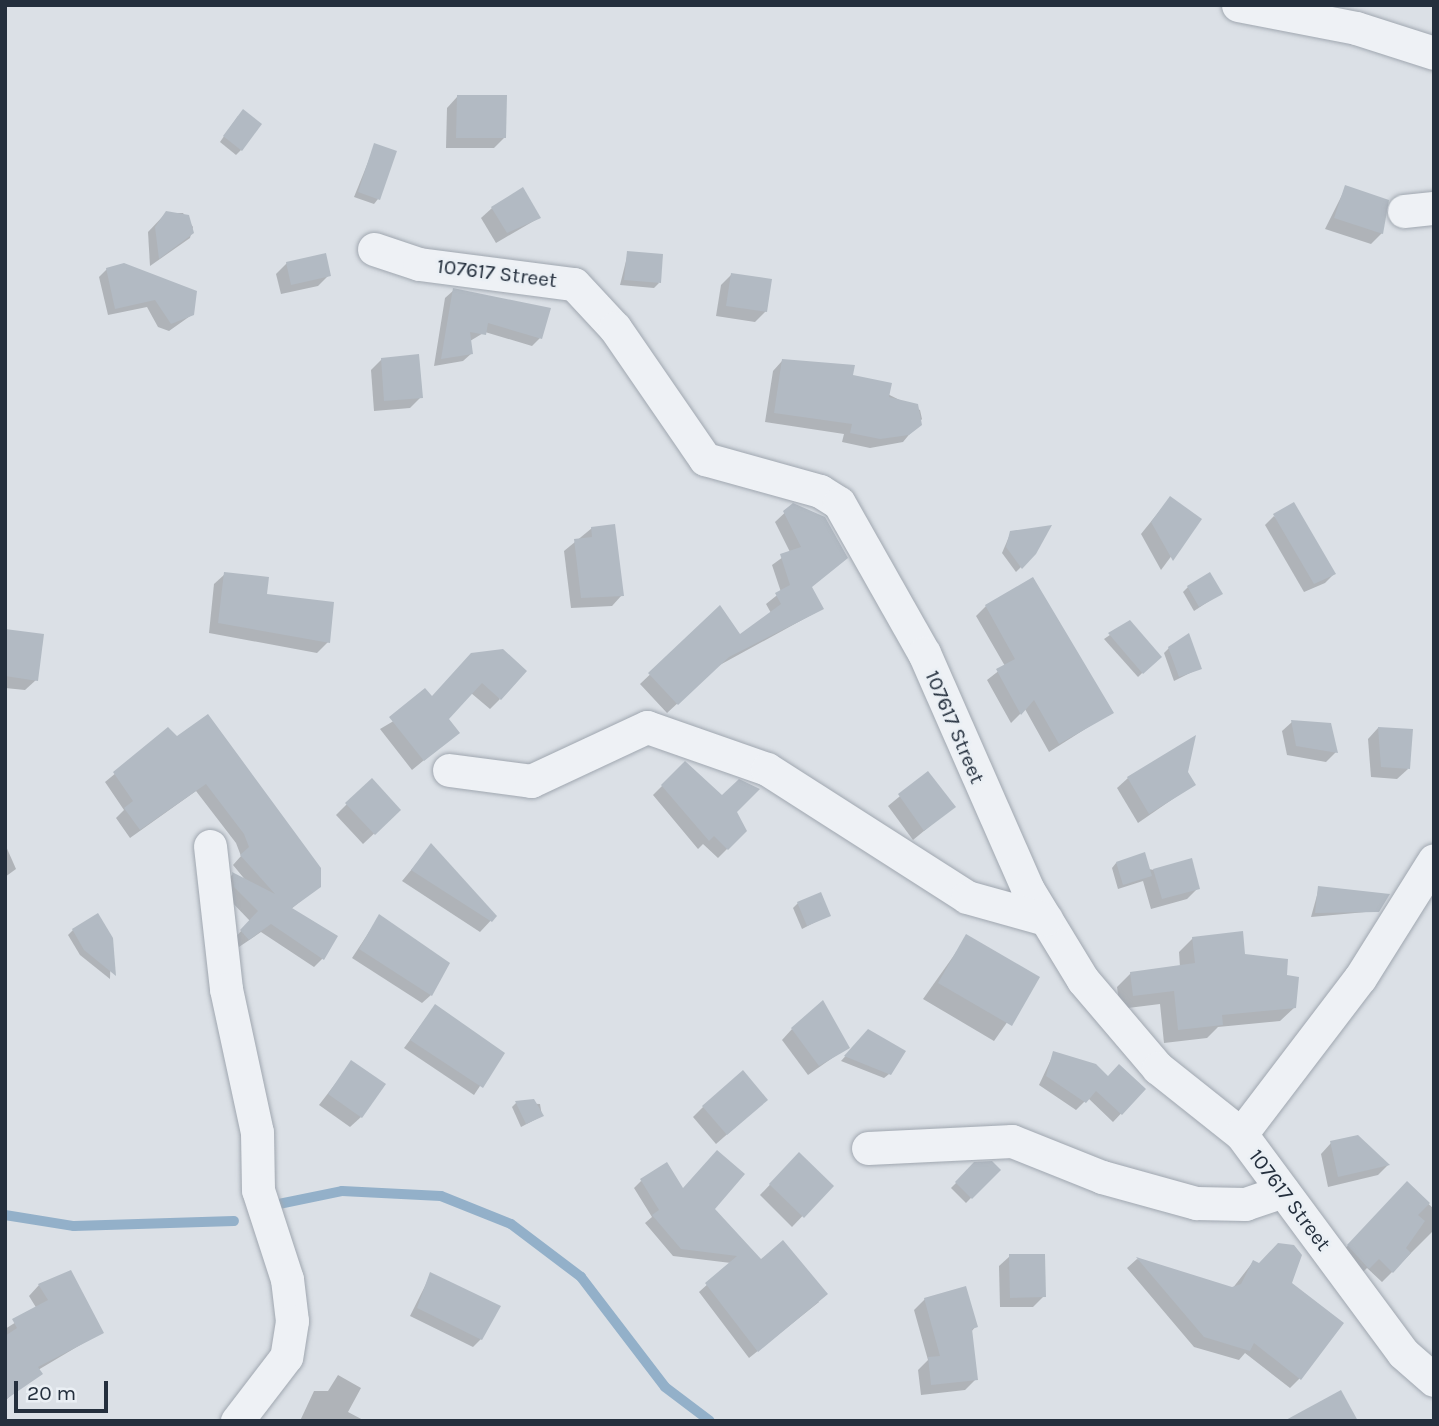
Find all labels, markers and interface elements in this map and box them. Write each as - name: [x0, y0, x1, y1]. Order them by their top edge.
- street label: 107617 Street: [436, 253, 558, 293]
- street label: 107617 Street: [920, 667, 990, 787]
- street label: 107617 Street: [1244, 1144, 1336, 1256]
- scale bar: [18, 1366, 112, 1410]
- text: 20 m: [27, 1381, 76, 1405]

